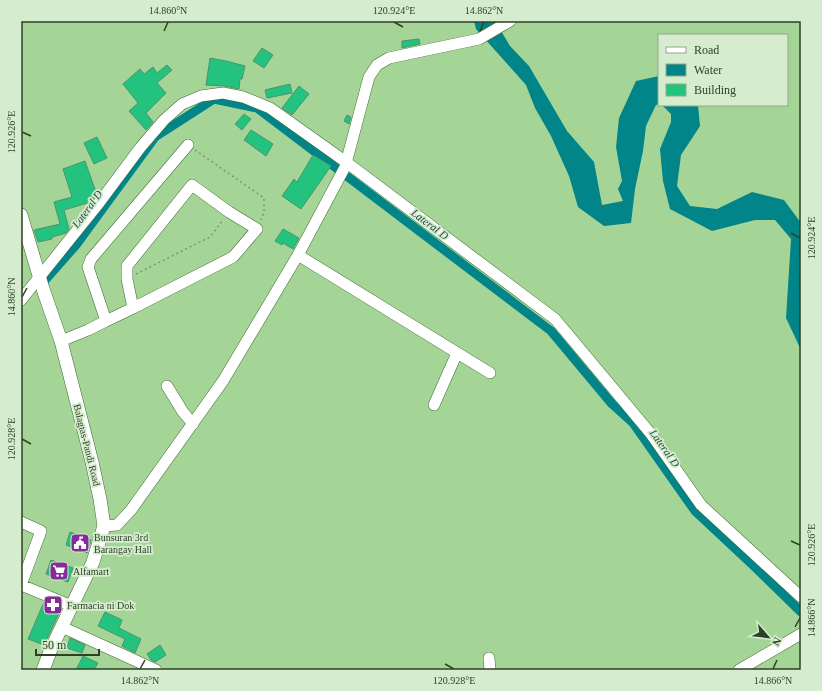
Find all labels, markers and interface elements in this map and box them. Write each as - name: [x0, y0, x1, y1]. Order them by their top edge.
- text: 14.860°N: [149, 5, 187, 16]
- text: 120.924°E: [373, 5, 415, 16]
- text: 14.862°N: [465, 5, 503, 16]
- legend: [658, 34, 788, 106]
- text: Road: [694, 43, 719, 57]
- text: Water: [694, 63, 722, 77]
- text: Building: [694, 83, 736, 97]
- text: 120.926°E: [6, 111, 17, 153]
- water label: Lateral D: [69, 188, 105, 231]
- water label: Lateral D: [408, 206, 451, 242]
- text: 120.924°E: [806, 217, 817, 259]
- text: 14.860°N: [6, 278, 17, 316]
- street label: Balagtas-Pandi Road: [71, 403, 103, 487]
- text: 120.928°E: [6, 418, 17, 460]
- water label: Lateral D: [647, 426, 682, 469]
- text: 120.926°E: [806, 524, 817, 566]
- public building icon: Bunsuran 3rd Barangay Hall: [69, 532, 91, 554]
- place label: Bunsuran 3rd Barangay Hall: [94, 532, 152, 555]
- supermarket icon: Alfamart: [48, 560, 70, 582]
- place label: Alfamart: [73, 566, 109, 577]
- pharmacy icon: Farmacia ni Dok: [42, 594, 64, 616]
- text: 14.866°N: [806, 599, 817, 637]
- place label: Farmacia ni Dok: [67, 600, 134, 611]
- north arrow: [748, 617, 788, 657]
- scale bar: [36, 631, 99, 657]
- text: N: [770, 635, 784, 648]
- text: 50 m: [42, 638, 67, 652]
- text: 14.862°N: [121, 675, 159, 686]
- text: 120.928°E: [433, 675, 475, 686]
- text: 14.866°N: [754, 675, 792, 686]

